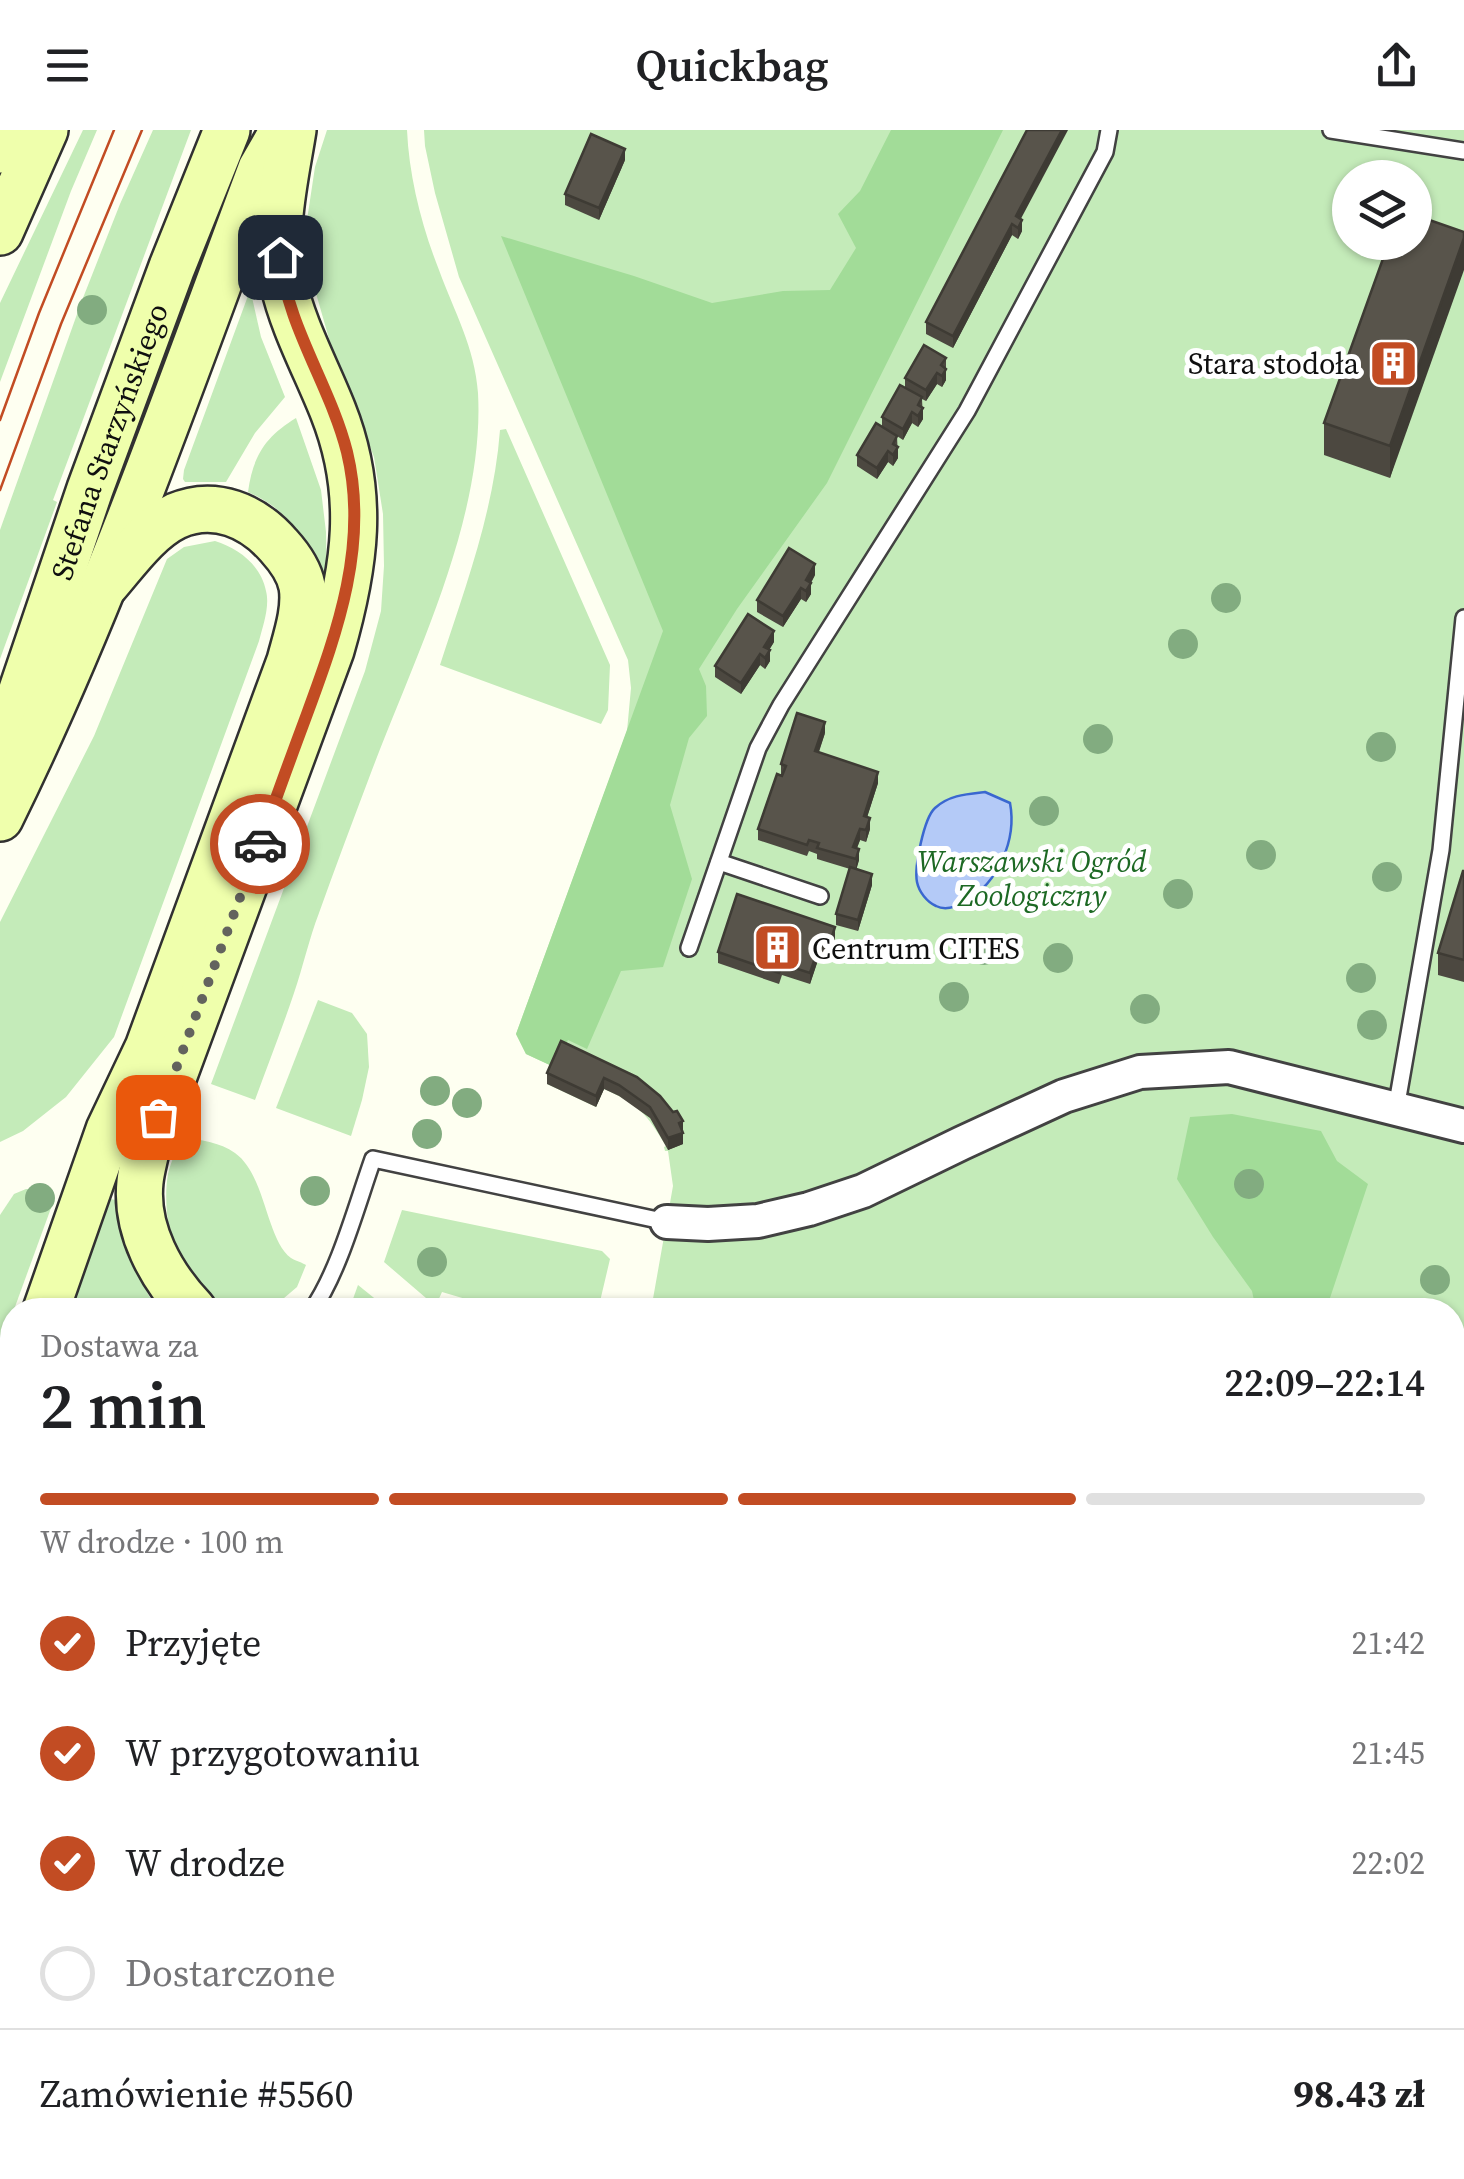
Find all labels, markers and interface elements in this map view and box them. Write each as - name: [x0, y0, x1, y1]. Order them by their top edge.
- text: Quickbag: [635, 34, 829, 96]
- icon: menu: [40, 38, 95, 93]
- icon: share: [1369, 38, 1424, 93]
- map controls: [1332, 160, 1432, 260]
- button: layers: [1332, 160, 1432, 260]
- pin: [238, 215, 323, 300]
- icon: home: [253, 230, 308, 285]
- street label: Stefana Starzyńskiego: [40, 297, 177, 585]
- building icon: Stara stodoła: [1368, 337, 1420, 389]
- place label: Stara stodoła: [1188, 343, 1360, 384]
- courier: [210, 794, 310, 894]
- icon: car: [233, 817, 288, 872]
- park label: Warszawski Ogród Zoologiczny: [917, 841, 1147, 916]
- building icon: Centrum CITES: [751, 922, 803, 974]
- place label: Centrum CITES: [812, 928, 1020, 969]
- pin: [116, 1075, 201, 1160]
- icon: bag: [131, 1090, 186, 1145]
- text: Dostawa za: [40, 1324, 199, 1368]
- text: 22:09–22:14: [1224, 1357, 1425, 1409]
- text: 2 min: [40, 1361, 207, 1450]
- text: W drodze · 100 m: [40, 1520, 284, 1564]
- icon: check: [40, 1616, 95, 1671]
- text: Przyjęte: [125, 1617, 262, 1669]
- text: 21:42: [1351, 1621, 1425, 1665]
- icon: check: [40, 1726, 95, 1781]
- text: W przygotowaniu: [125, 1727, 420, 1779]
- text: 21:45: [1351, 1731, 1425, 1775]
- icon: check: [40, 1836, 95, 1891]
- text: W drodze: [125, 1837, 285, 1889]
- text: 22:02: [1351, 1841, 1425, 1885]
- text: Dostarczone: [125, 1947, 336, 1999]
- text: Zamówienie #5560: [40, 2068, 354, 2120]
- text: 98.43 zł: [1293, 2068, 1425, 2120]

